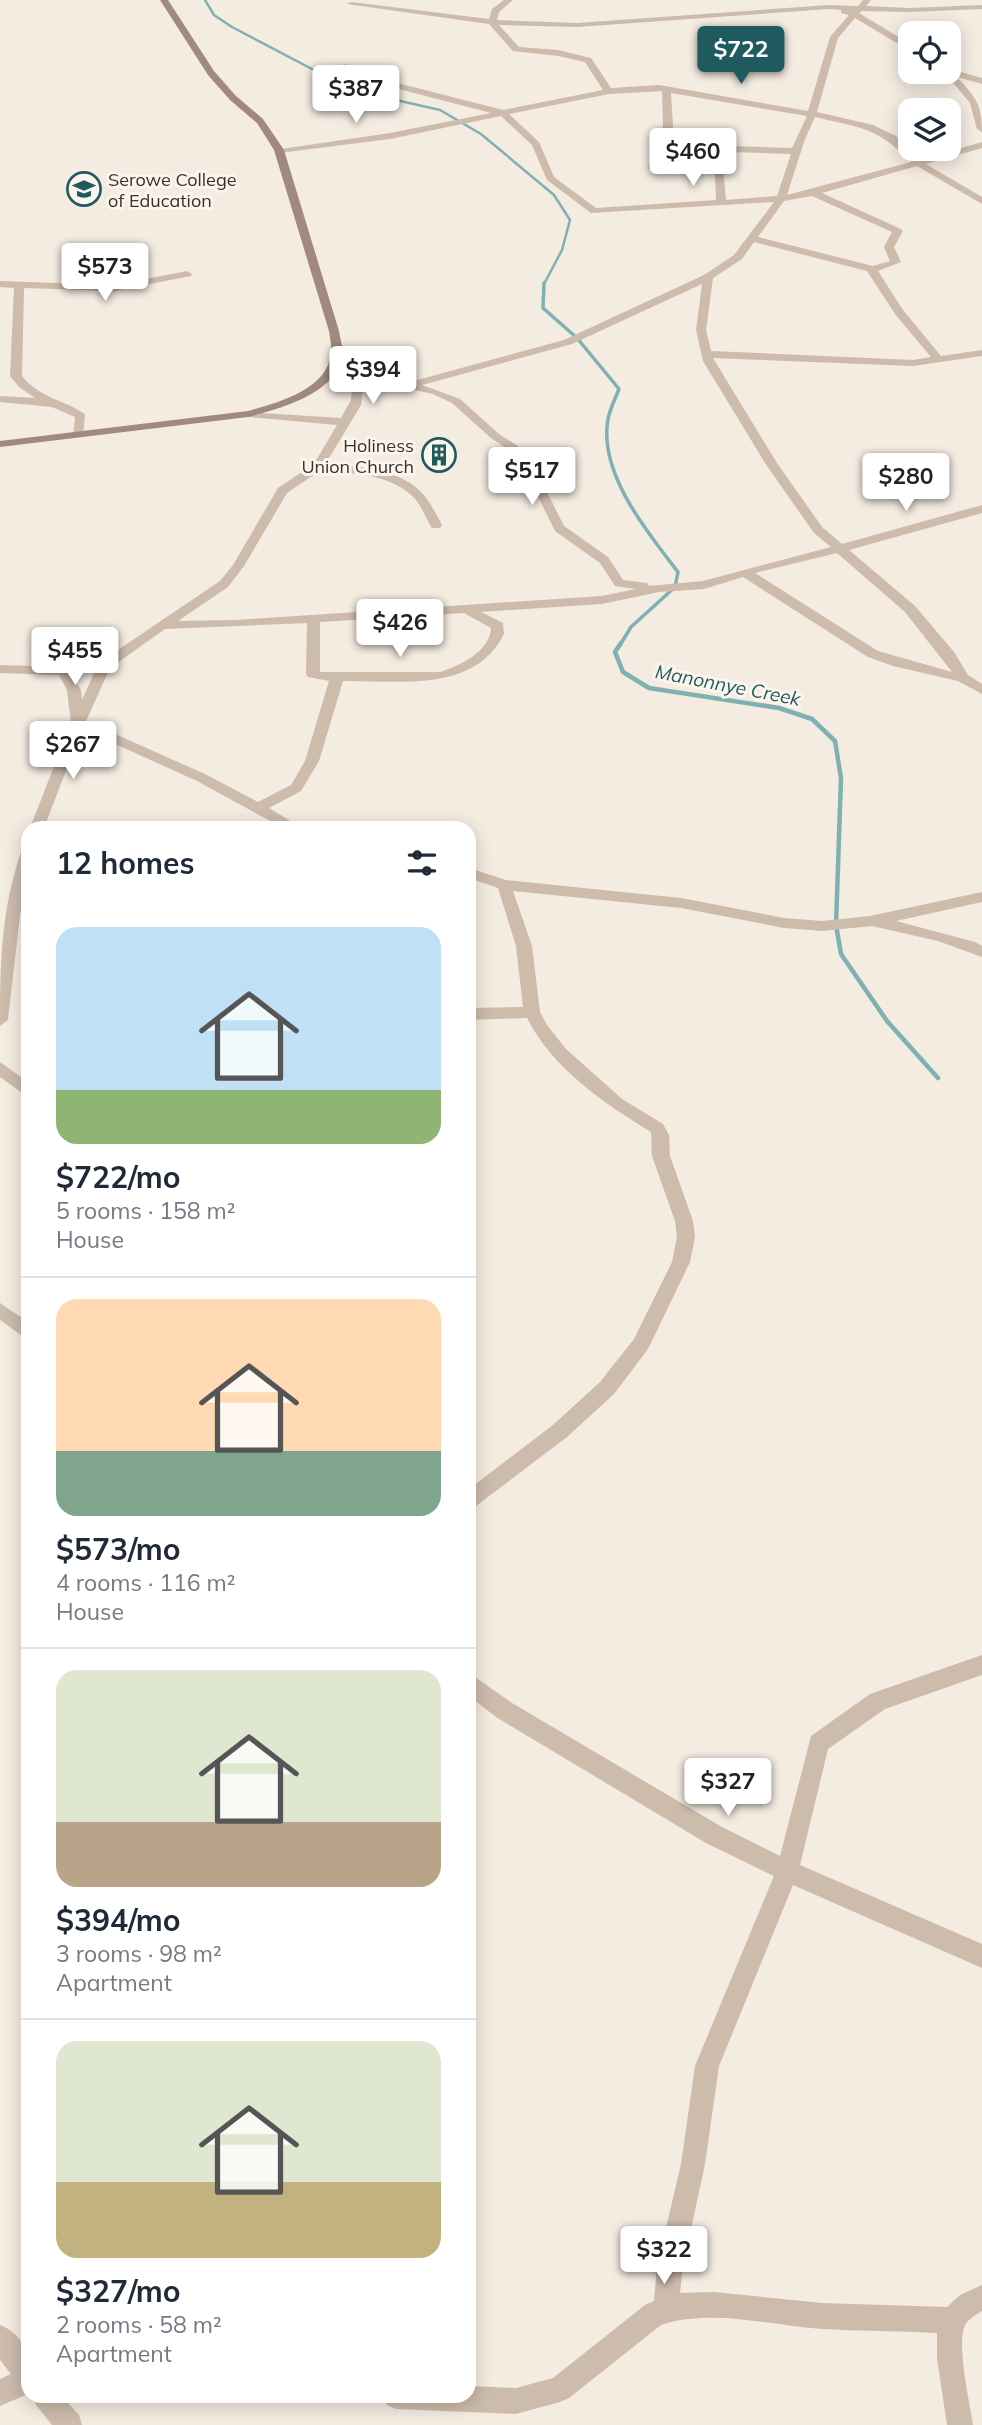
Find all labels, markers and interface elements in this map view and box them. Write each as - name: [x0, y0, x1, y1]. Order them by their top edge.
- map controls: [898, 21, 961, 161]
- button: locate: [898, 21, 961, 84]
- pin: $722: [700, 27, 782, 86]
- text: $722: [713, 34, 769, 63]
- pin: $387: [315, 66, 397, 125]
- text: $387: [328, 73, 384, 102]
- button: layers: [898, 98, 961, 161]
- pin: $460: [652, 128, 734, 188]
- text: $460: [665, 136, 721, 165]
- place label: Serowe College of Education: [108, 168, 237, 212]
- school or university icon: Serowe College of Education: [65, 170, 103, 208]
- pin: $573: [64, 244, 146, 303]
- text: $573: [77, 251, 133, 280]
- pin: $394: [332, 346, 414, 406]
- text: $394: [345, 354, 401, 383]
- place label: Holiness Union Church: [301, 434, 414, 478]
- building icon: Holiness Union Church: [420, 436, 458, 474]
- pin: $517: [491, 448, 573, 507]
- pin: $280: [865, 454, 947, 513]
- text: $517: [504, 455, 560, 484]
- text: $280: [878, 461, 934, 490]
- pin: $426: [359, 600, 441, 659]
- text: $426: [372, 607, 428, 636]
- pin: $455: [34, 628, 116, 687]
- text: $455: [47, 635, 103, 664]
- water label: Manonnye Creek: [653, 659, 804, 711]
- pin: $267: [32, 722, 114, 781]
- text: $267: [45, 729, 101, 758]
- text: 12 homes: [56, 844, 195, 882]
- icon: filters: [403, 844, 441, 882]
- icon: home: [186, 973, 312, 1099]
- text: $722/mo: [56, 1158, 180, 1196]
- text: 5 rooms · 158 m²: [56, 1196, 236, 1225]
- text: House: [56, 1225, 124, 1254]
- icon: home: [186, 1345, 312, 1471]
- text: $573/mo: [56, 1530, 180, 1568]
- text: 4 rooms · 116 m²: [56, 1568, 236, 1597]
- text: House: [56, 1597, 124, 1626]
- icon: home: [186, 1716, 312, 1842]
- pin: $327: [687, 1758, 769, 1818]
- text: $327: [700, 1766, 756, 1795]
- text: $394/mo: [56, 1901, 180, 1939]
- text: 3 rooms · 98 m²: [56, 1939, 222, 1968]
- text: Apartment: [56, 1968, 172, 1997]
- icon: home: [186, 2087, 312, 2213]
- pin: $322: [623, 2226, 705, 2286]
- text: $322: [636, 2234, 692, 2263]
- text: $327/mo: [56, 2272, 180, 2310]
- text: 2 rooms · 58 m²: [56, 2310, 222, 2339]
- text: Apartment: [56, 2339, 172, 2368]

